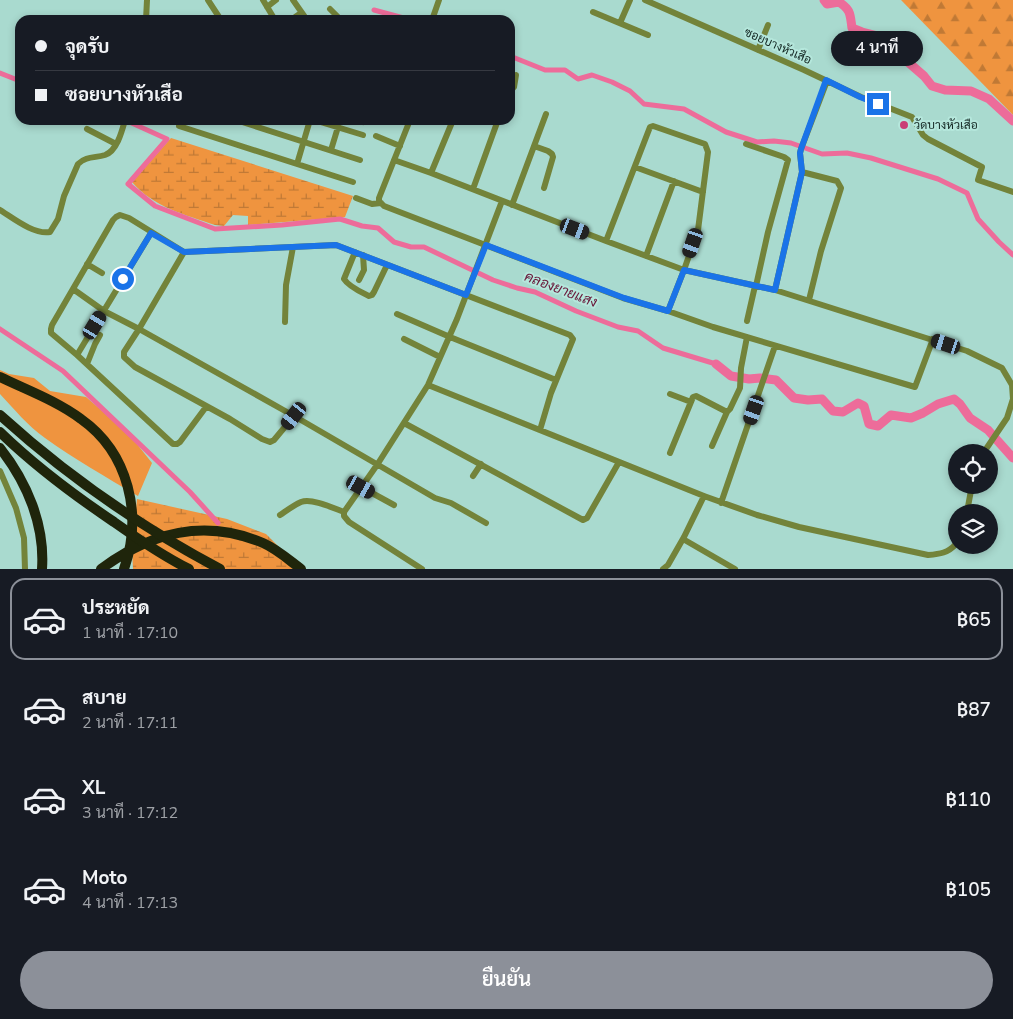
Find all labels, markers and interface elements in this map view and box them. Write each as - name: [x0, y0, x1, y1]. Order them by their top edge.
- street label: ซอยบางหัวเสือ: [742, 24, 814, 68]
- callout: 4 นาที: [832, 32, 924, 66]
- text: จุดรับ: [65, 34, 109, 60]
- text: 4 นาที: [856, 37, 898, 59]
- text: ซอยบางหัวเสือ: [65, 82, 183, 108]
- route end: [867, 93, 889, 115]
- place label: วัดบางหัวเสือ: [914, 117, 978, 133]
- marker: วัดบางหัวเสือ: [898, 119, 910, 131]
- car: [558, 217, 591, 241]
- car: [681, 226, 704, 260]
- water label: คลองยายแสง: [522, 267, 600, 312]
- route start: [112, 268, 134, 290]
- car: [80, 308, 109, 342]
- car: [929, 332, 962, 356]
- car: [742, 393, 765, 427]
- car: [278, 400, 309, 432]
- map controls: [948, 444, 998, 554]
- button: locate: [948, 444, 998, 494]
- car: [344, 473, 377, 501]
- button: layers: [948, 504, 998, 554]
- text: ประหยัด: [82, 595, 150, 621]
- icon: car: [22, 597, 67, 642]
- text: ฿65: [957, 607, 991, 633]
- text: 1 นาที · 17:10: [82, 622, 178, 644]
- text: สบาย: [82, 685, 127, 711]
- icon: car: [22, 687, 67, 732]
- text: ฿87: [957, 697, 991, 723]
- text: 2 นาที · 17:11: [82, 712, 178, 734]
- text: XL: [82, 775, 105, 801]
- icon: car: [22, 777, 67, 822]
- text: ฿110: [945, 787, 991, 813]
- text: 3 นาที · 17:12: [82, 802, 178, 824]
- text: Moto: [82, 865, 128, 891]
- icon: car: [22, 867, 67, 912]
- text: ฿105: [945, 877, 991, 903]
- text: 4 นาที · 17:13: [82, 892, 178, 914]
- button: ยืนยัน: [20, 951, 993, 1009]

